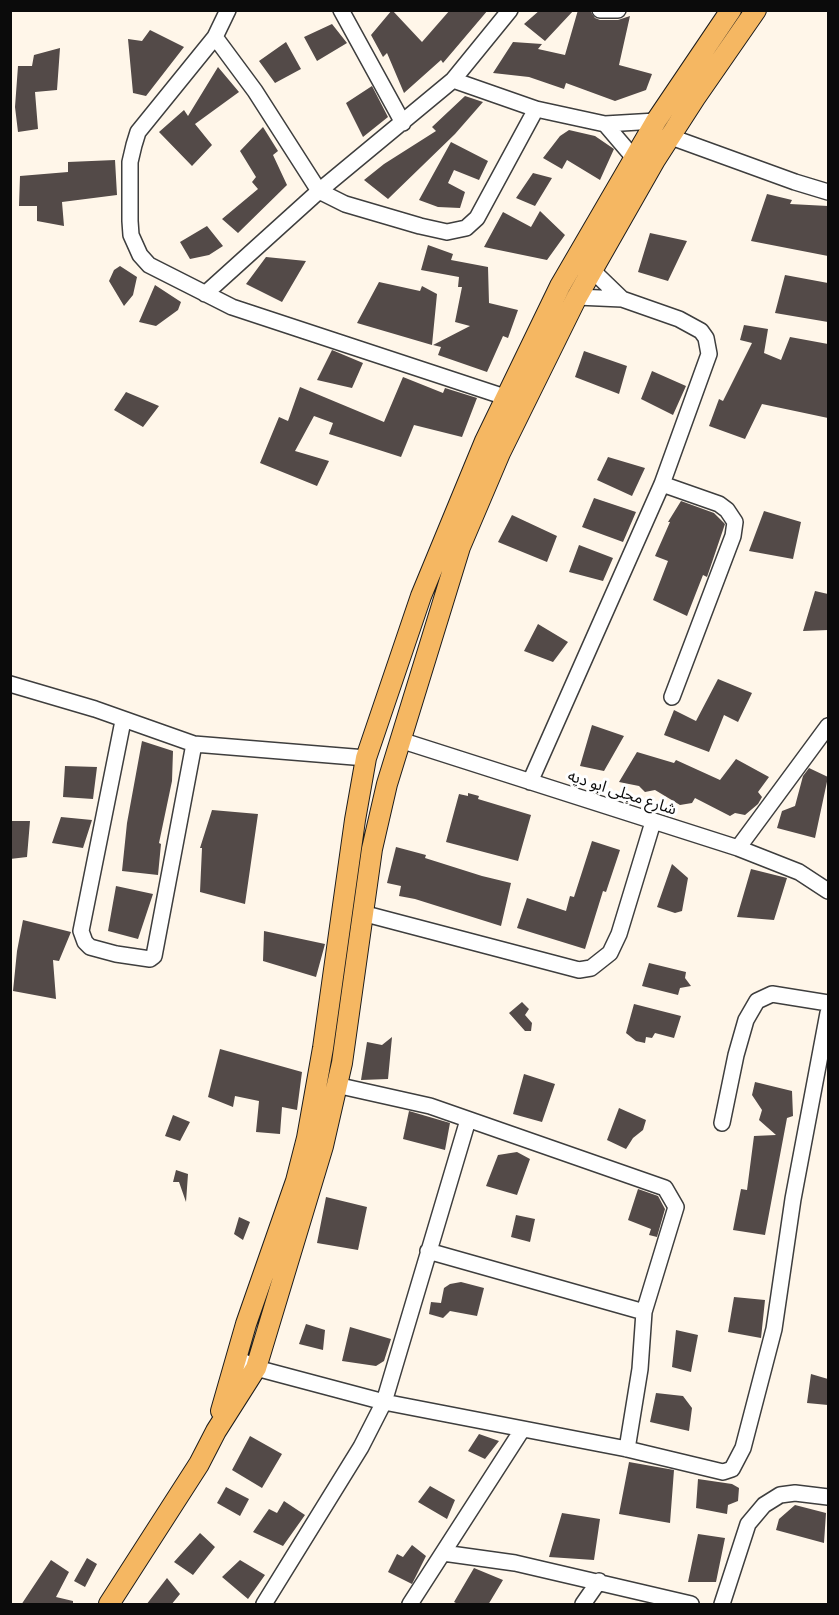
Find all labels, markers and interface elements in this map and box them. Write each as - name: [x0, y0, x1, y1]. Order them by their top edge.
- street label: شارع مجلى ابو ديه: [565, 766, 679, 820]

